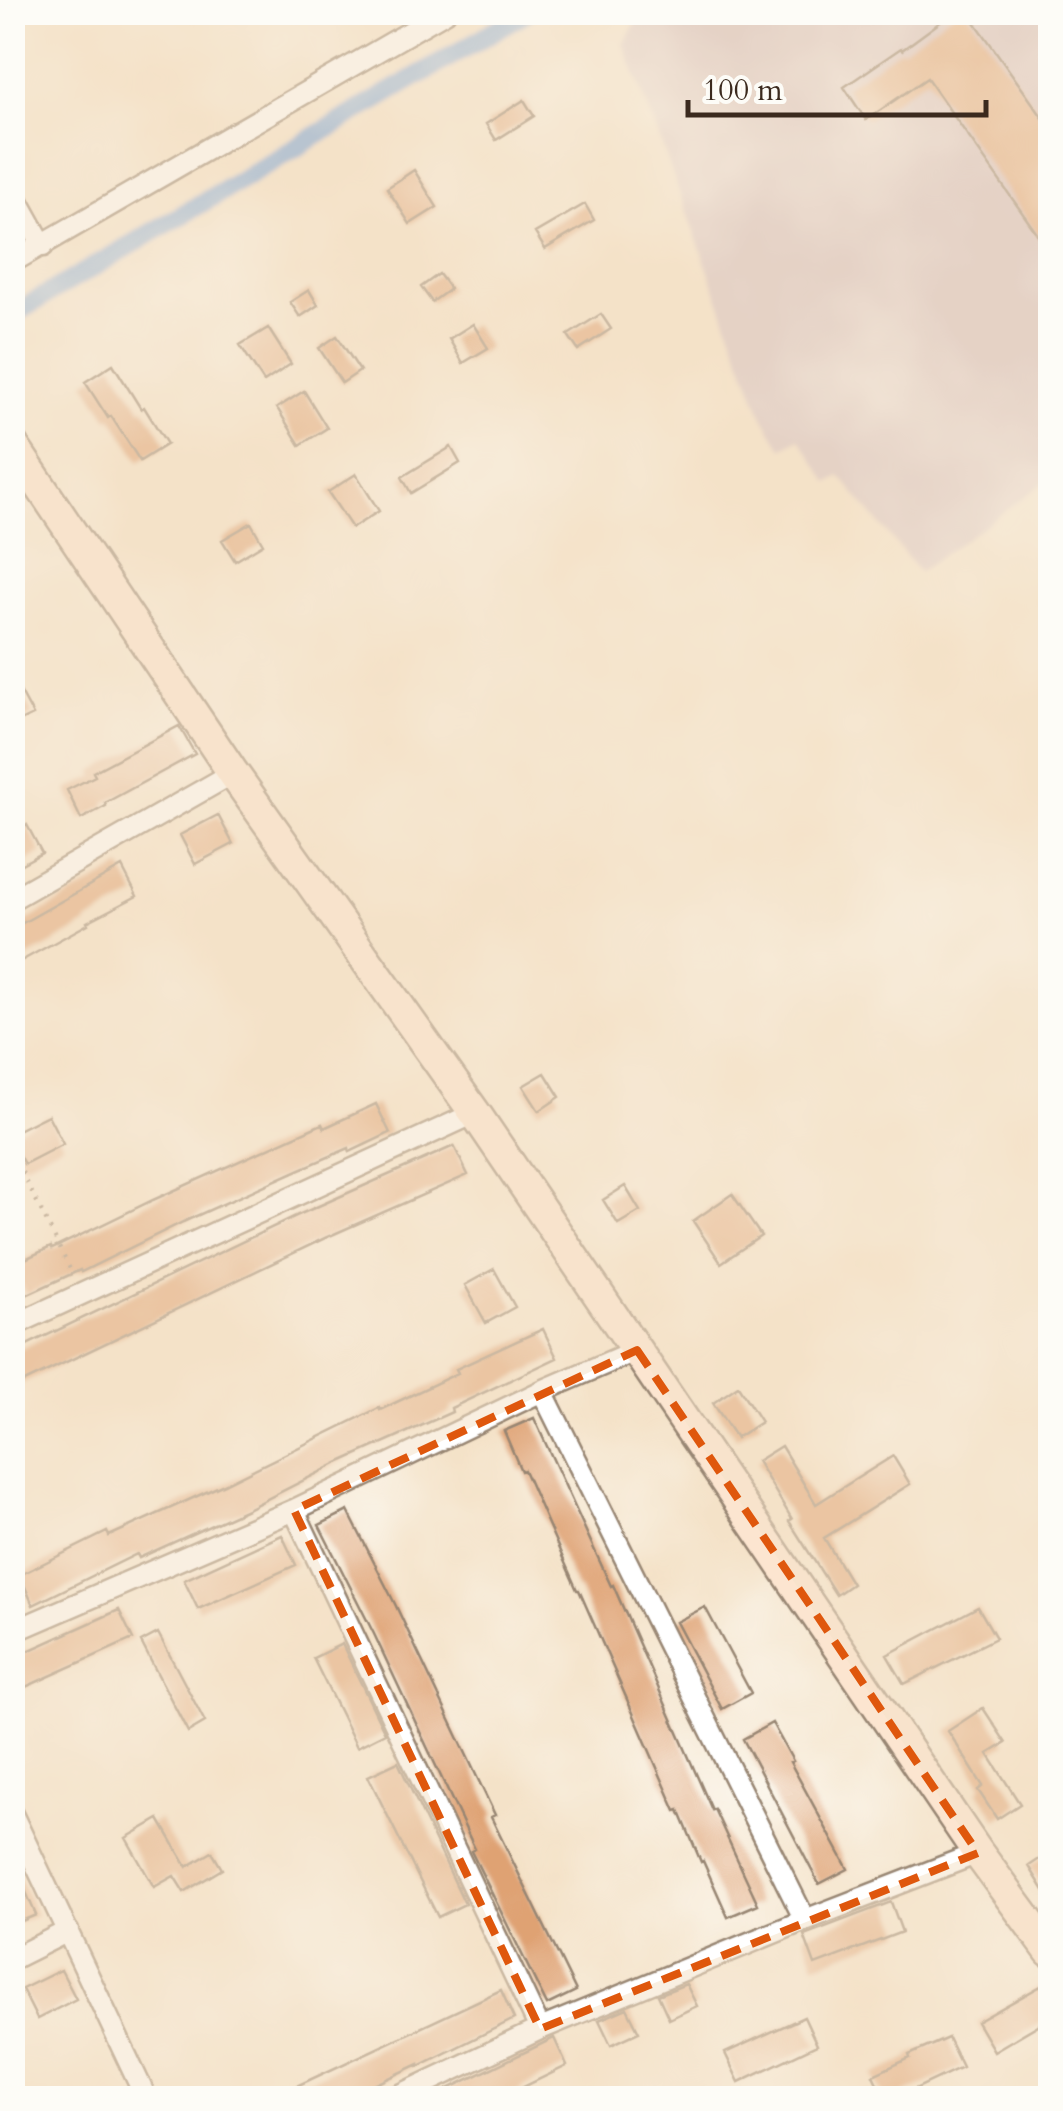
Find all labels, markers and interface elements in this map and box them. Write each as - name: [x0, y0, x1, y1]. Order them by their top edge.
- scale bar: [688, 55, 986, 117]
- text: 100 m: [703, 70, 783, 111]

